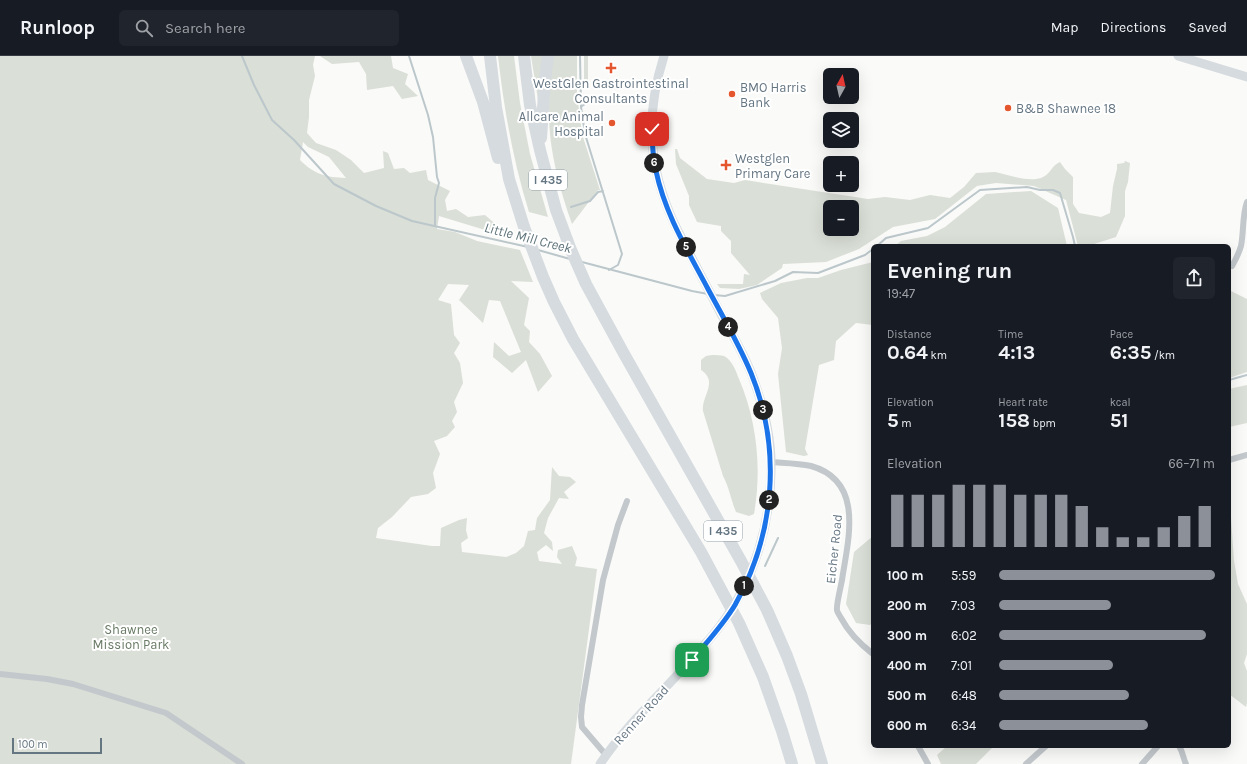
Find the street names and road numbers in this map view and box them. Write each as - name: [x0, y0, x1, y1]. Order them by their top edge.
- road number: I 435: [529, 170, 567, 190]
- street label: Eicher Road: [823, 513, 845, 585]
- road number: I 435: [704, 521, 742, 541]
- street label: Renner Road: [610, 682, 672, 748]

